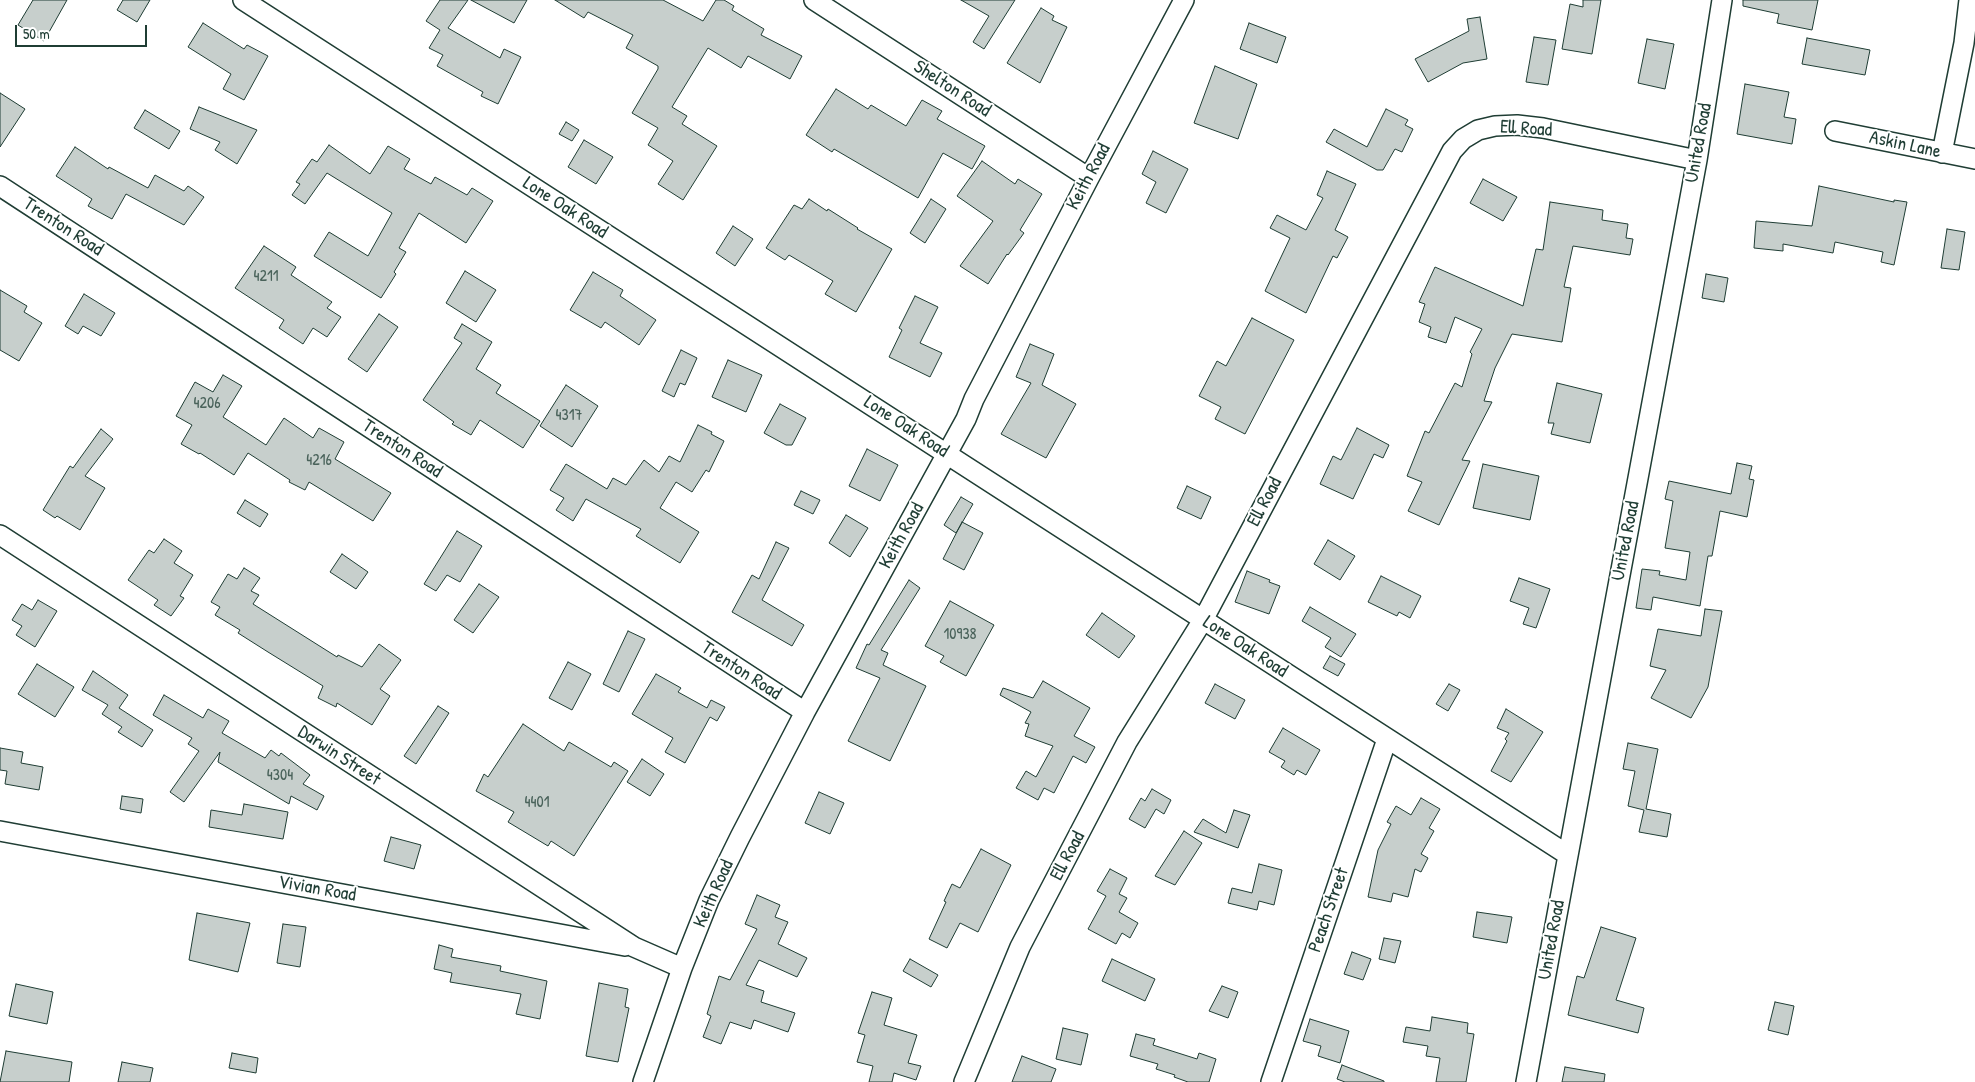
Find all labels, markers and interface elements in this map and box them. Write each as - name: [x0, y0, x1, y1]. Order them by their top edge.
- scale bar: [18, 15, 150, 47]
- text: 50 m: [23, 23, 50, 44]
- street label: Shelton Road: [909, 56, 995, 122]
- street label: United Road: [1681, 101, 1717, 185]
- street label: Ell Road: [1499, 116, 1553, 142]
- street label: Askin Lane: [1867, 126, 1943, 164]
- street label: Keith Road: [1062, 140, 1116, 214]
- street label: Lone Oak Road: [518, 172, 612, 244]
- street label: Trenton Road: [19, 193, 107, 261]
- house number: 4211: [253, 267, 279, 287]
- street label: Lone Oak Road: [859, 391, 953, 463]
- house number: 4206: [193, 394, 221, 414]
- house number: 4317: [556, 406, 582, 426]
- street label: Trenton Road: [358, 415, 446, 483]
- house number: 4216: [306, 451, 332, 471]
- street label: Ell Road: [1243, 474, 1287, 530]
- street label: Keith Road: [875, 499, 929, 573]
- street label: United Road: [1607, 499, 1645, 583]
- street label: Lone Oak Road: [1198, 611, 1292, 683]
- house number: 10938: [944, 625, 976, 645]
- street label: Trenton Road: [697, 637, 785, 705]
- street label: Darwin Street: [293, 721, 385, 791]
- house number: 4304: [267, 766, 293, 786]
- house number: 4401: [525, 793, 549, 813]
- street label: Ell Road: [1046, 828, 1090, 884]
- street label: Keith Road: [689, 857, 739, 931]
- street label: Peach Street: [1304, 865, 1354, 955]
- street label: Vivian Road: [276, 871, 358, 907]
- street label: United Road: [1534, 898, 1570, 982]

